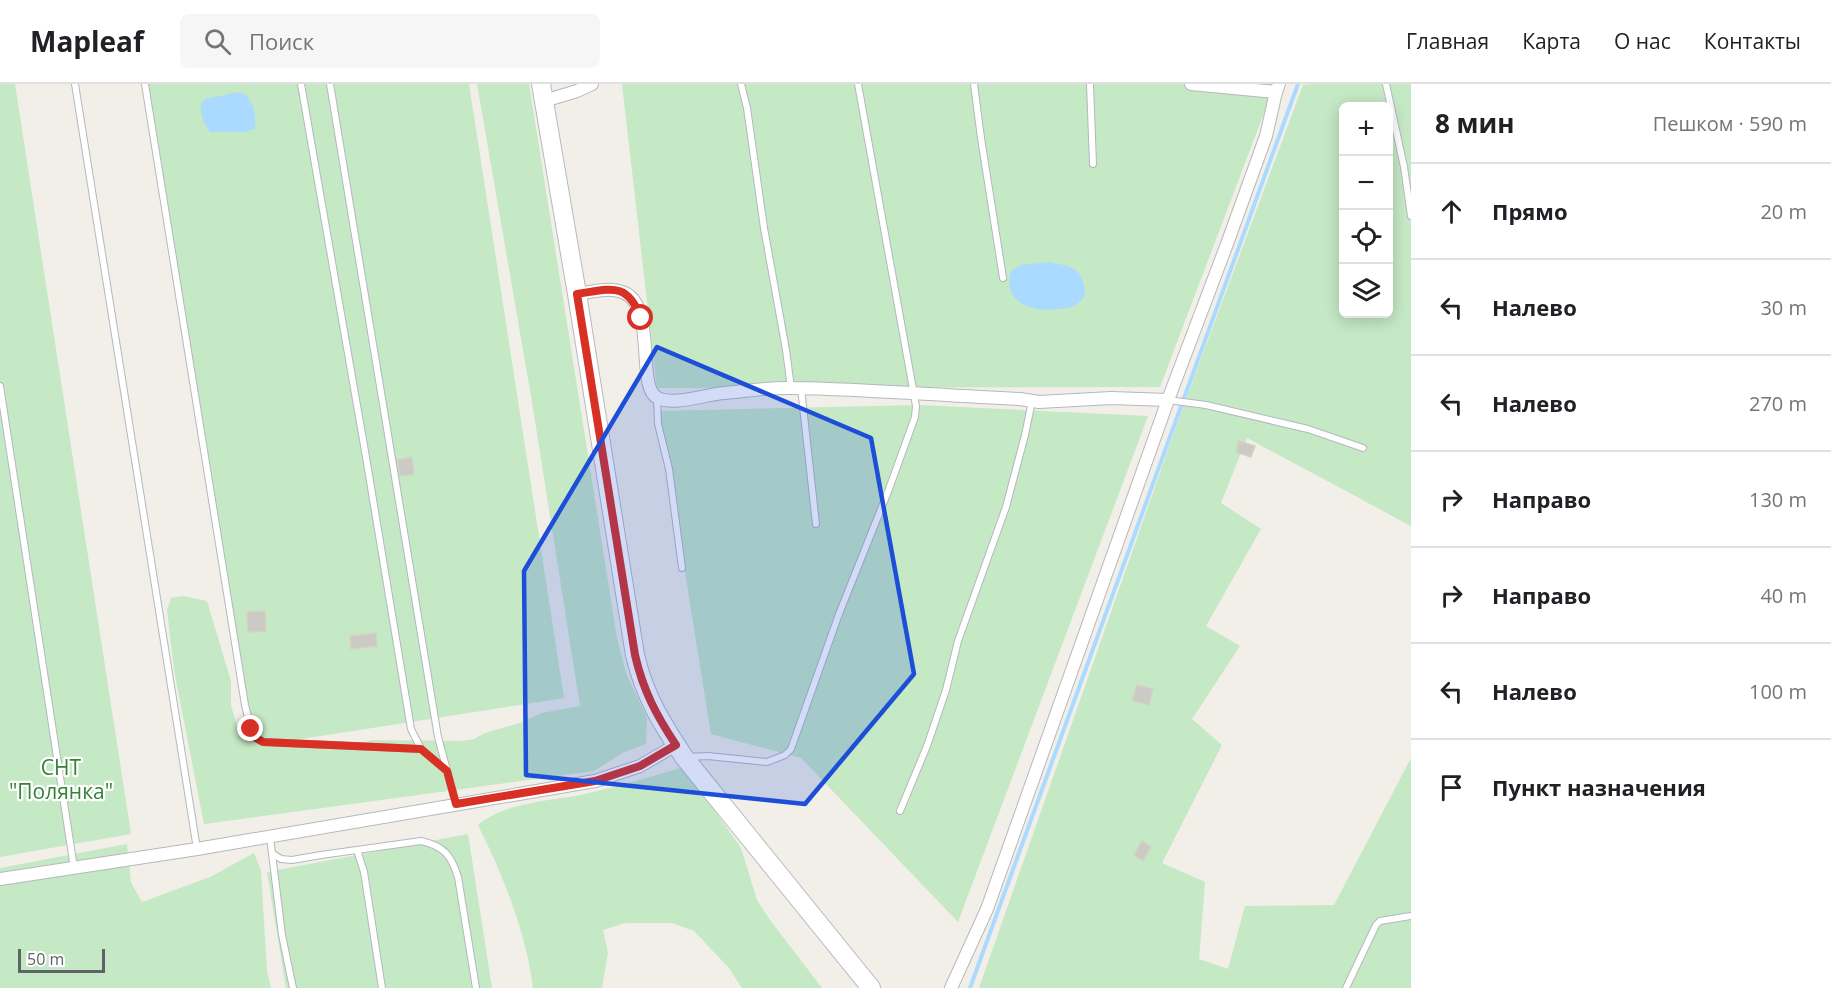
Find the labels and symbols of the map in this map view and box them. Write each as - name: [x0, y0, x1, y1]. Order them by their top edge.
- route start: [627, 304, 653, 330]
- route end: [237, 715, 263, 741]
- park label: СНТ "Полянка": [9, 753, 113, 805]
- scale bar: [18, 946, 105, 974]

